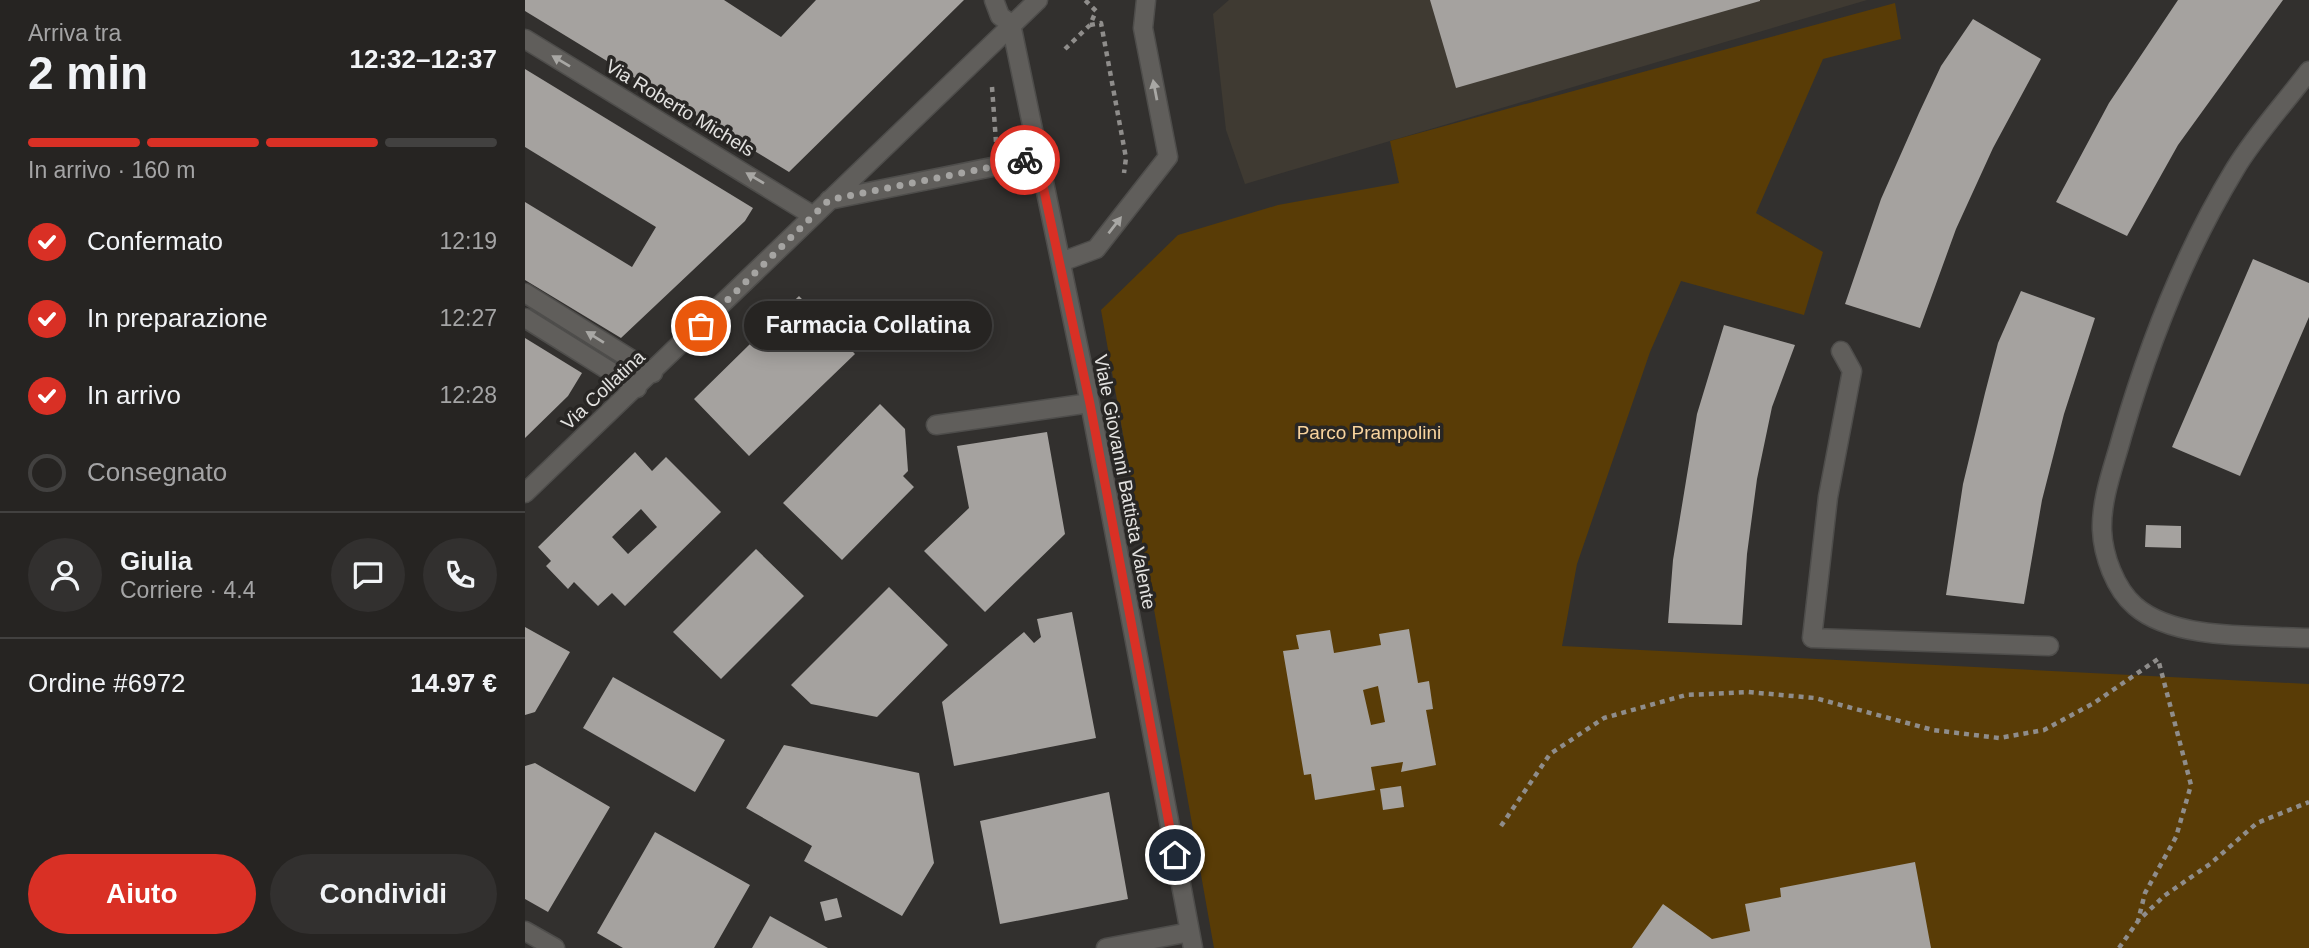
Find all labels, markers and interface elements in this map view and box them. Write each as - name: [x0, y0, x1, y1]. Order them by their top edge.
- text: Arriva tra: [28, 20, 121, 46]
- text: 12:32–12:37: [350, 44, 497, 74]
- text: 2 min: [28, 47, 148, 99]
- one-way arrow: [551, 54, 570, 67]
- street label: Via Roberto Michels: [602, 55, 758, 161]
- one-way arrow: [1149, 78, 1160, 100]
- courier: [990, 125, 1060, 195]
- icon: bike: [1006, 141, 1044, 179]
- text: In arrivo · 160 m: [28, 157, 195, 183]
- one-way arrow: [746, 172, 765, 184]
- one-way arrow: [1107, 216, 1121, 234]
- icon: check: [28, 223, 66, 261]
- text: Confermato: [87, 226, 223, 256]
- text: 12:19: [439, 228, 497, 254]
- pin: [671, 296, 731, 356]
- icon: check: [28, 300, 66, 338]
- callout: Farmacia Collatina: [743, 302, 991, 350]
- text: In preparazione: [87, 303, 268, 333]
- text: 12:27: [439, 305, 497, 331]
- icon: bag: [682, 307, 720, 345]
- text: Farmacia Collatina: [766, 312, 970, 338]
- one-way arrow: [585, 330, 605, 343]
- street label: Via Collatina: [557, 346, 649, 434]
- street label: Viale Giovanni Battista Valente: [1090, 353, 1160, 611]
- icon: check: [28, 377, 66, 415]
- text: In arrivo: [87, 380, 181, 410]
- text: 12:28: [439, 382, 497, 408]
- park label: Parco Prampolini: [1297, 422, 1441, 443]
- text: Consegnato: [87, 457, 227, 487]
- button: person: [28, 538, 102, 612]
- button: chat: [331, 538, 405, 612]
- button: phone: [423, 538, 497, 612]
- text: Giulia: [120, 546, 192, 576]
- text: Corriere · 4.4: [120, 577, 255, 603]
- text: Ordine #6972: [28, 668, 186, 698]
- text: 14.97 €: [410, 668, 497, 698]
- pin: [1145, 825, 1205, 885]
- icon: home: [1156, 836, 1194, 874]
- button: Aiuto: [28, 854, 256, 934]
- button: Condividi: [270, 854, 497, 934]

